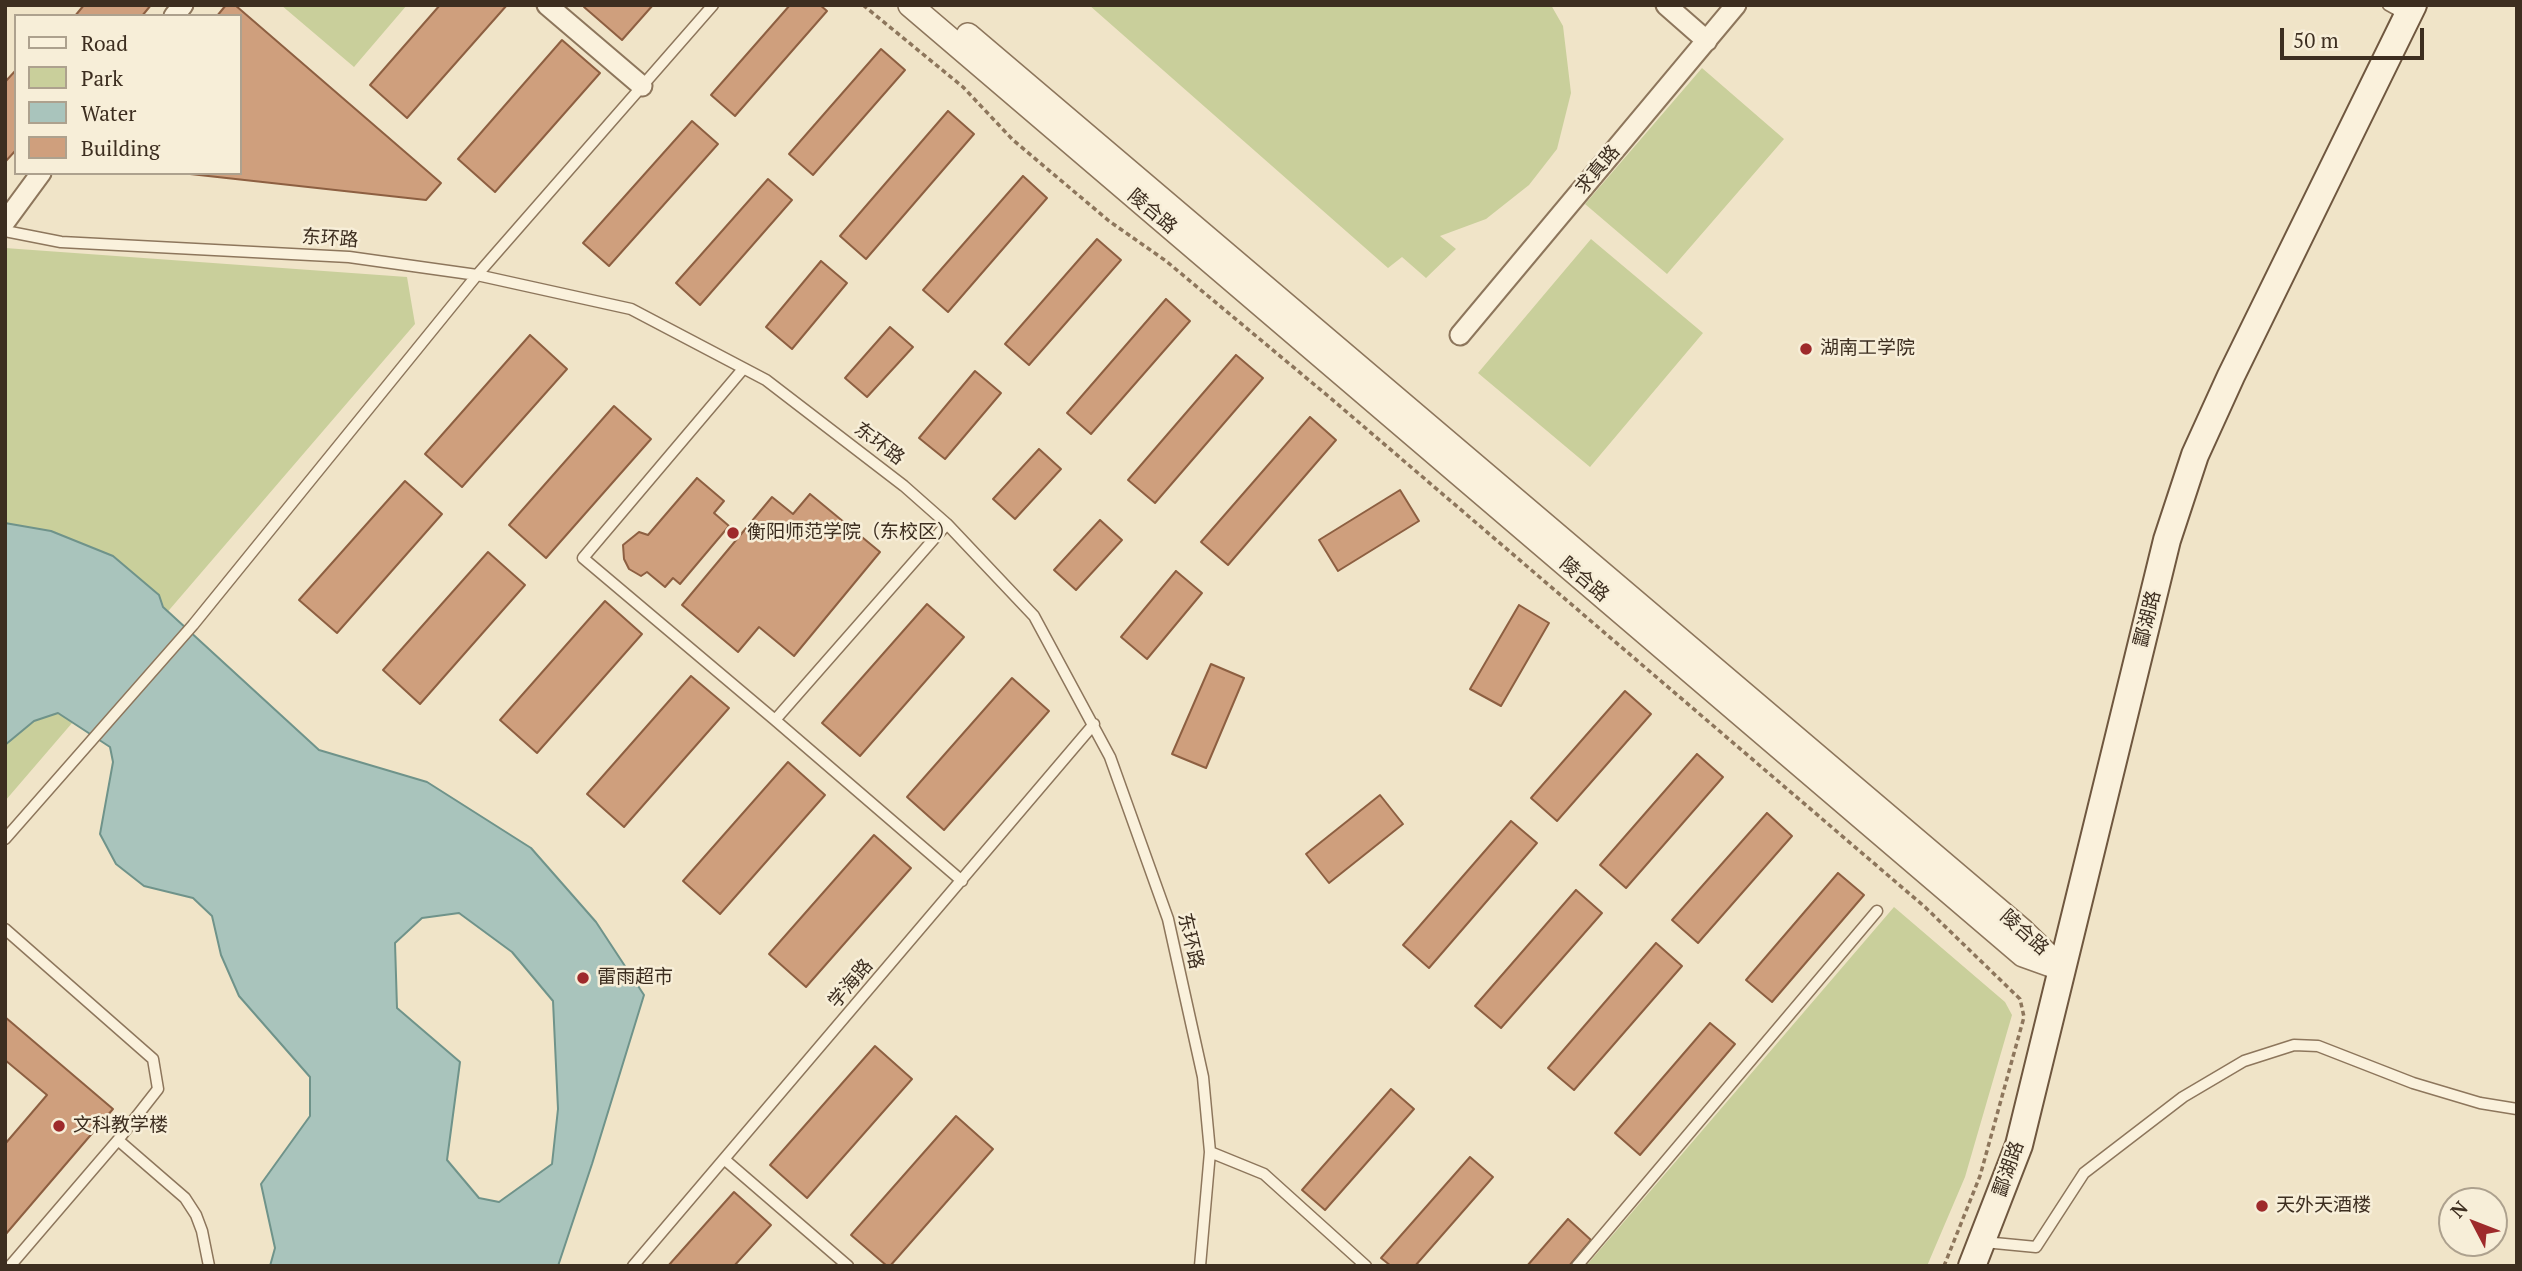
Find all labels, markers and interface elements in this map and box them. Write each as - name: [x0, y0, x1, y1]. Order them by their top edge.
- legend: [14, 14, 242, 175]
- scale bar: [2284, 14, 2428, 58]
- text: 50 m: [2293, 26, 2339, 54]
- text: Road: [81, 29, 128, 57]
- text: Park: [81, 64, 123, 92]
- text: Water: [81, 99, 136, 127]
- text: Building: [81, 134, 160, 162]
- street label: 求真路: [1571, 141, 1625, 199]
- street label: 陵合路: [1123, 185, 1181, 239]
- street label: 东环路: [301, 226, 359, 252]
- place label: 湖南工学院: [1820, 338, 1915, 360]
- marker: 湖南工学院: [1798, 341, 1814, 357]
- street label: 东环路: [849, 418, 909, 470]
- place label: 衡阳师范学院（东校区）: [747, 522, 956, 544]
- marker: 衡阳师范学院（东校区）: [725, 525, 741, 541]
- street label: 陵合路: [1555, 553, 1613, 607]
- street label: 酃湖路: [2130, 589, 2166, 649]
- street label: 陵合路: [1995, 905, 2053, 961]
- street label: 东环路: [1172, 911, 1208, 971]
- street label: 学海路: [824, 955, 878, 1013]
- place label: 雷雨超市: [597, 967, 673, 989]
- marker: 雷雨超市: [575, 970, 591, 986]
- place label: 文科教学楼: [73, 1115, 168, 1137]
- marker: 文科教学楼: [51, 1118, 67, 1134]
- street label: 酃湖路: [1989, 1138, 2029, 1200]
- north arrow: [2438, 1187, 2508, 1257]
- place label: 天外天酒楼: [2276, 1195, 2371, 1217]
- text: N: [2444, 1195, 2473, 1223]
- marker: 天外天酒楼: [2254, 1198, 2270, 1214]

